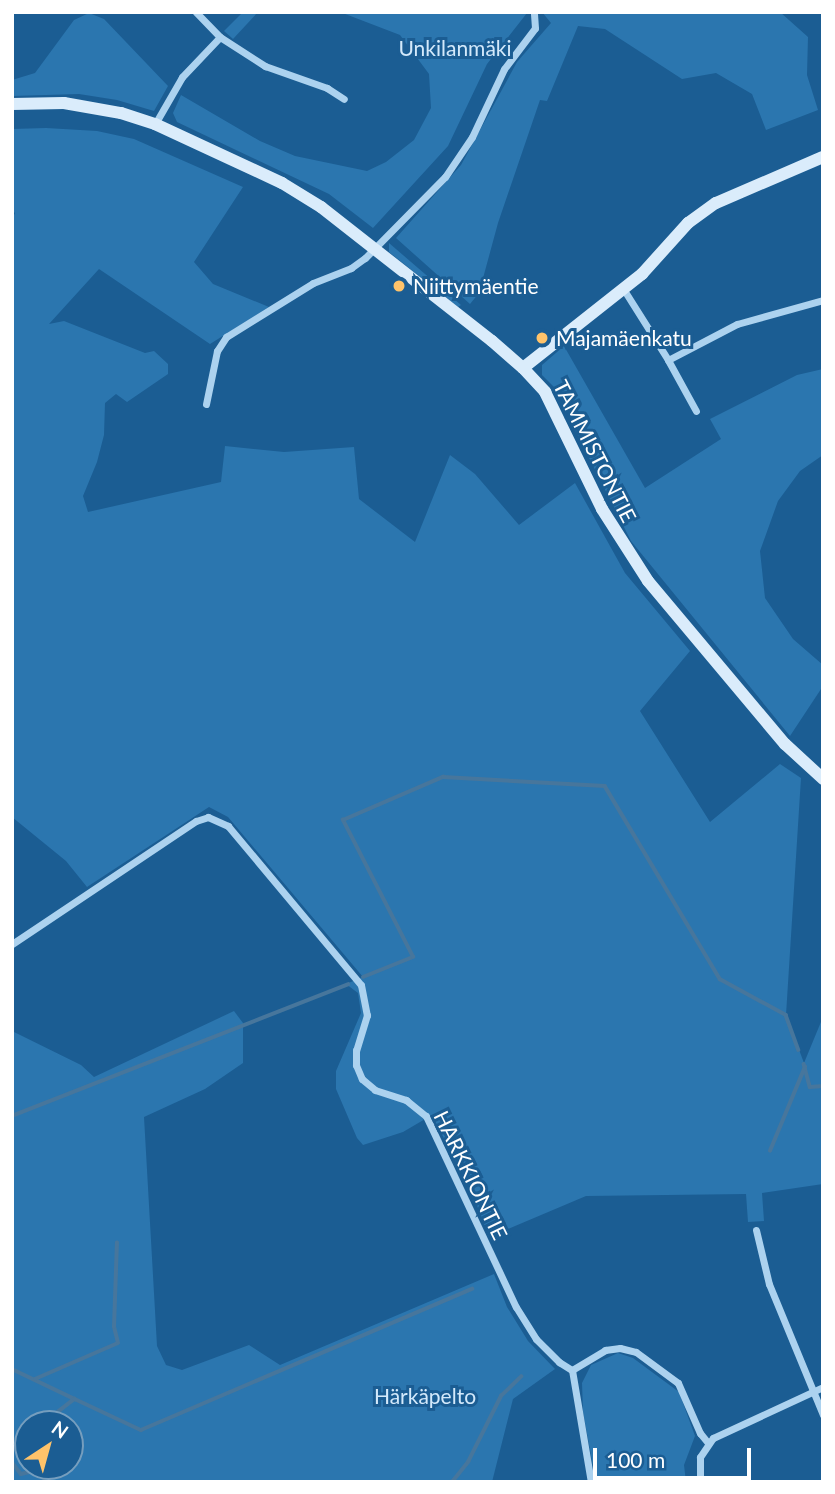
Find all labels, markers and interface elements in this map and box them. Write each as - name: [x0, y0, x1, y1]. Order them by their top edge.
- park label: Unkilanmäki: [398, 35, 512, 61]
- place label: Niittymäentie: [413, 273, 539, 299]
- marker: Niittymäentie: [391, 278, 407, 294]
- place label: Majamäenkatu: [556, 325, 692, 351]
- marker: Majamäenkatu: [534, 330, 550, 346]
- street label: TAMMISTONTIE: [548, 376, 642, 526]
- street label: HARKKIONTIE: [429, 1106, 513, 1244]
- park label: Härkäpelto: [374, 1383, 476, 1409]
- north arrow: [14, 1410, 84, 1480]
- text: N: [48, 1416, 73, 1443]
- scale bar: [597, 1434, 754, 1478]
- text: 100 m: [606, 1447, 665, 1472]

